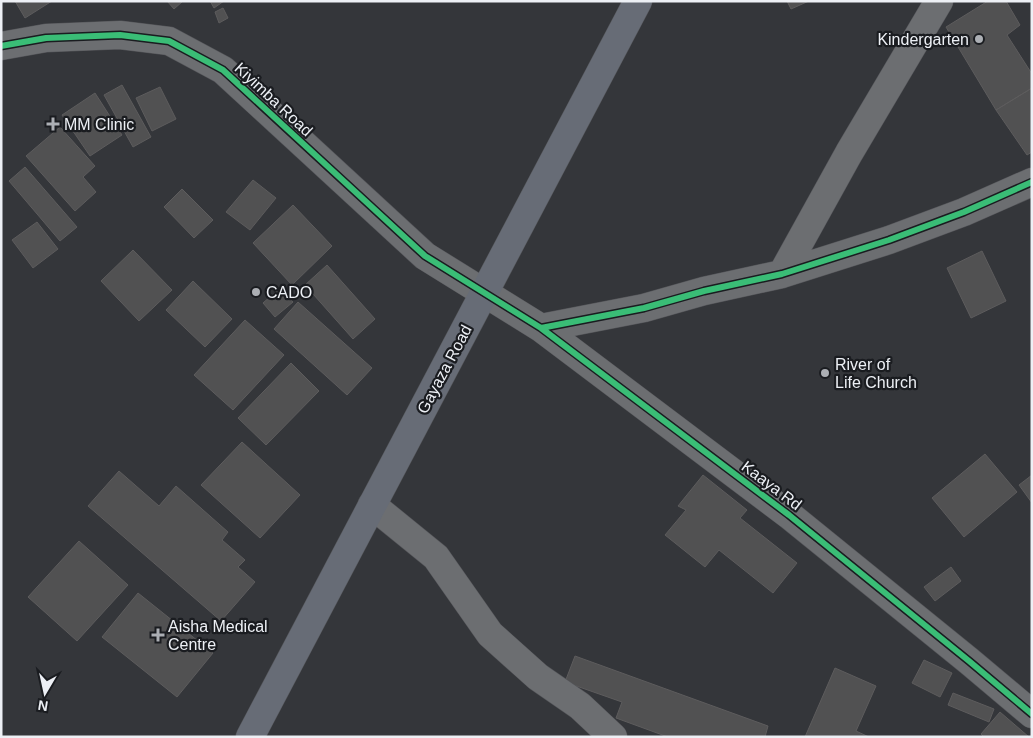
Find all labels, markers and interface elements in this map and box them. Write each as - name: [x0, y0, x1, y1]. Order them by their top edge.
- place label: Kindergarten: [877, 31, 969, 48]
- marker: Kindergarten: [973, 33, 985, 45]
- street label: Kiyimba Road: [231, 59, 316, 140]
- place label: MM Clinic: [64, 116, 134, 133]
- marker: MM Clinic: [46, 117, 60, 131]
- place label: CADO: [266, 284, 312, 301]
- marker: CADO: [250, 286, 262, 298]
- street label: Gayaza Road: [414, 322, 475, 416]
- place label: River of Life Church: [835, 356, 917, 391]
- marker: River of Life Church: [819, 367, 831, 379]
- street label: Kaaya Rd: [739, 457, 805, 513]
- place label: Aisha Medical Centre: [168, 618, 268, 653]
- marker: Aisha Medical Centre: [152, 629, 164, 641]
- north arrow: [20, 668, 70, 718]
- text: N: [37, 697, 49, 715]

